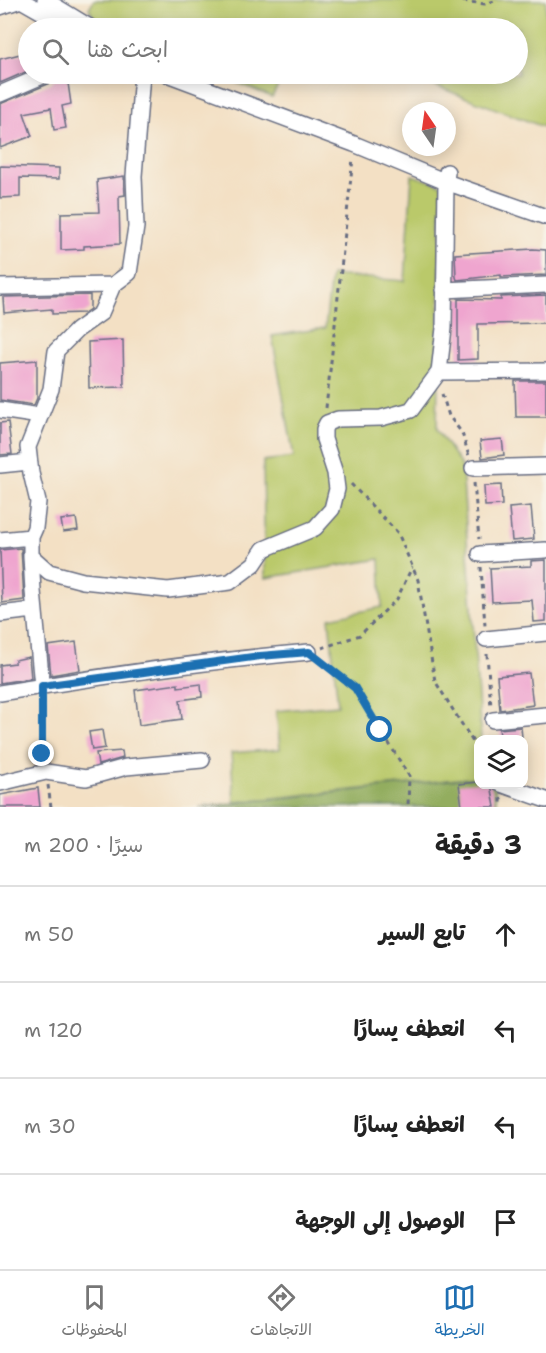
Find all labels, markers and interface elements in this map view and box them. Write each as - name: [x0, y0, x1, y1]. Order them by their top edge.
- search box: [18, 18, 528, 84]
- icon: search: [39, 35, 72, 68]
- text: ابحث هنا: [87, 35, 168, 64]
- north arrow: [402, 102, 456, 156]
- route start: [366, 716, 392, 742]
- map controls: [474, 735, 528, 789]
- button: layers: [474, 735, 528, 789]
- route end: [28, 740, 54, 766]
- text: 3 دقيقة: [435, 827, 522, 862]
- text: سيرًا · 200 m: [24, 832, 143, 858]
- text: تابع السير: [379, 918, 465, 947]
- icon: ahead: [489, 918, 522, 951]
- text: 50 m: [24, 921, 74, 947]
- text: انعطف يسارًا: [353, 1014, 465, 1043]
- icon: left: [489, 1014, 522, 1047]
- text: 120 m: [24, 1017, 83, 1043]
- text: انعطف يسارًا: [353, 1110, 465, 1139]
- icon: left: [489, 1110, 522, 1143]
- text: 30 m: [24, 1113, 76, 1139]
- text: الوصول إلى الوجهة: [295, 1206, 465, 1235]
- icon: arrive: [489, 1206, 522, 1239]
- tab: المحفوظات: [61, 1281, 127, 1344]
- tab: الاتجاهات: [250, 1281, 312, 1344]
- tab: الخريطة: [435, 1281, 485, 1344]

